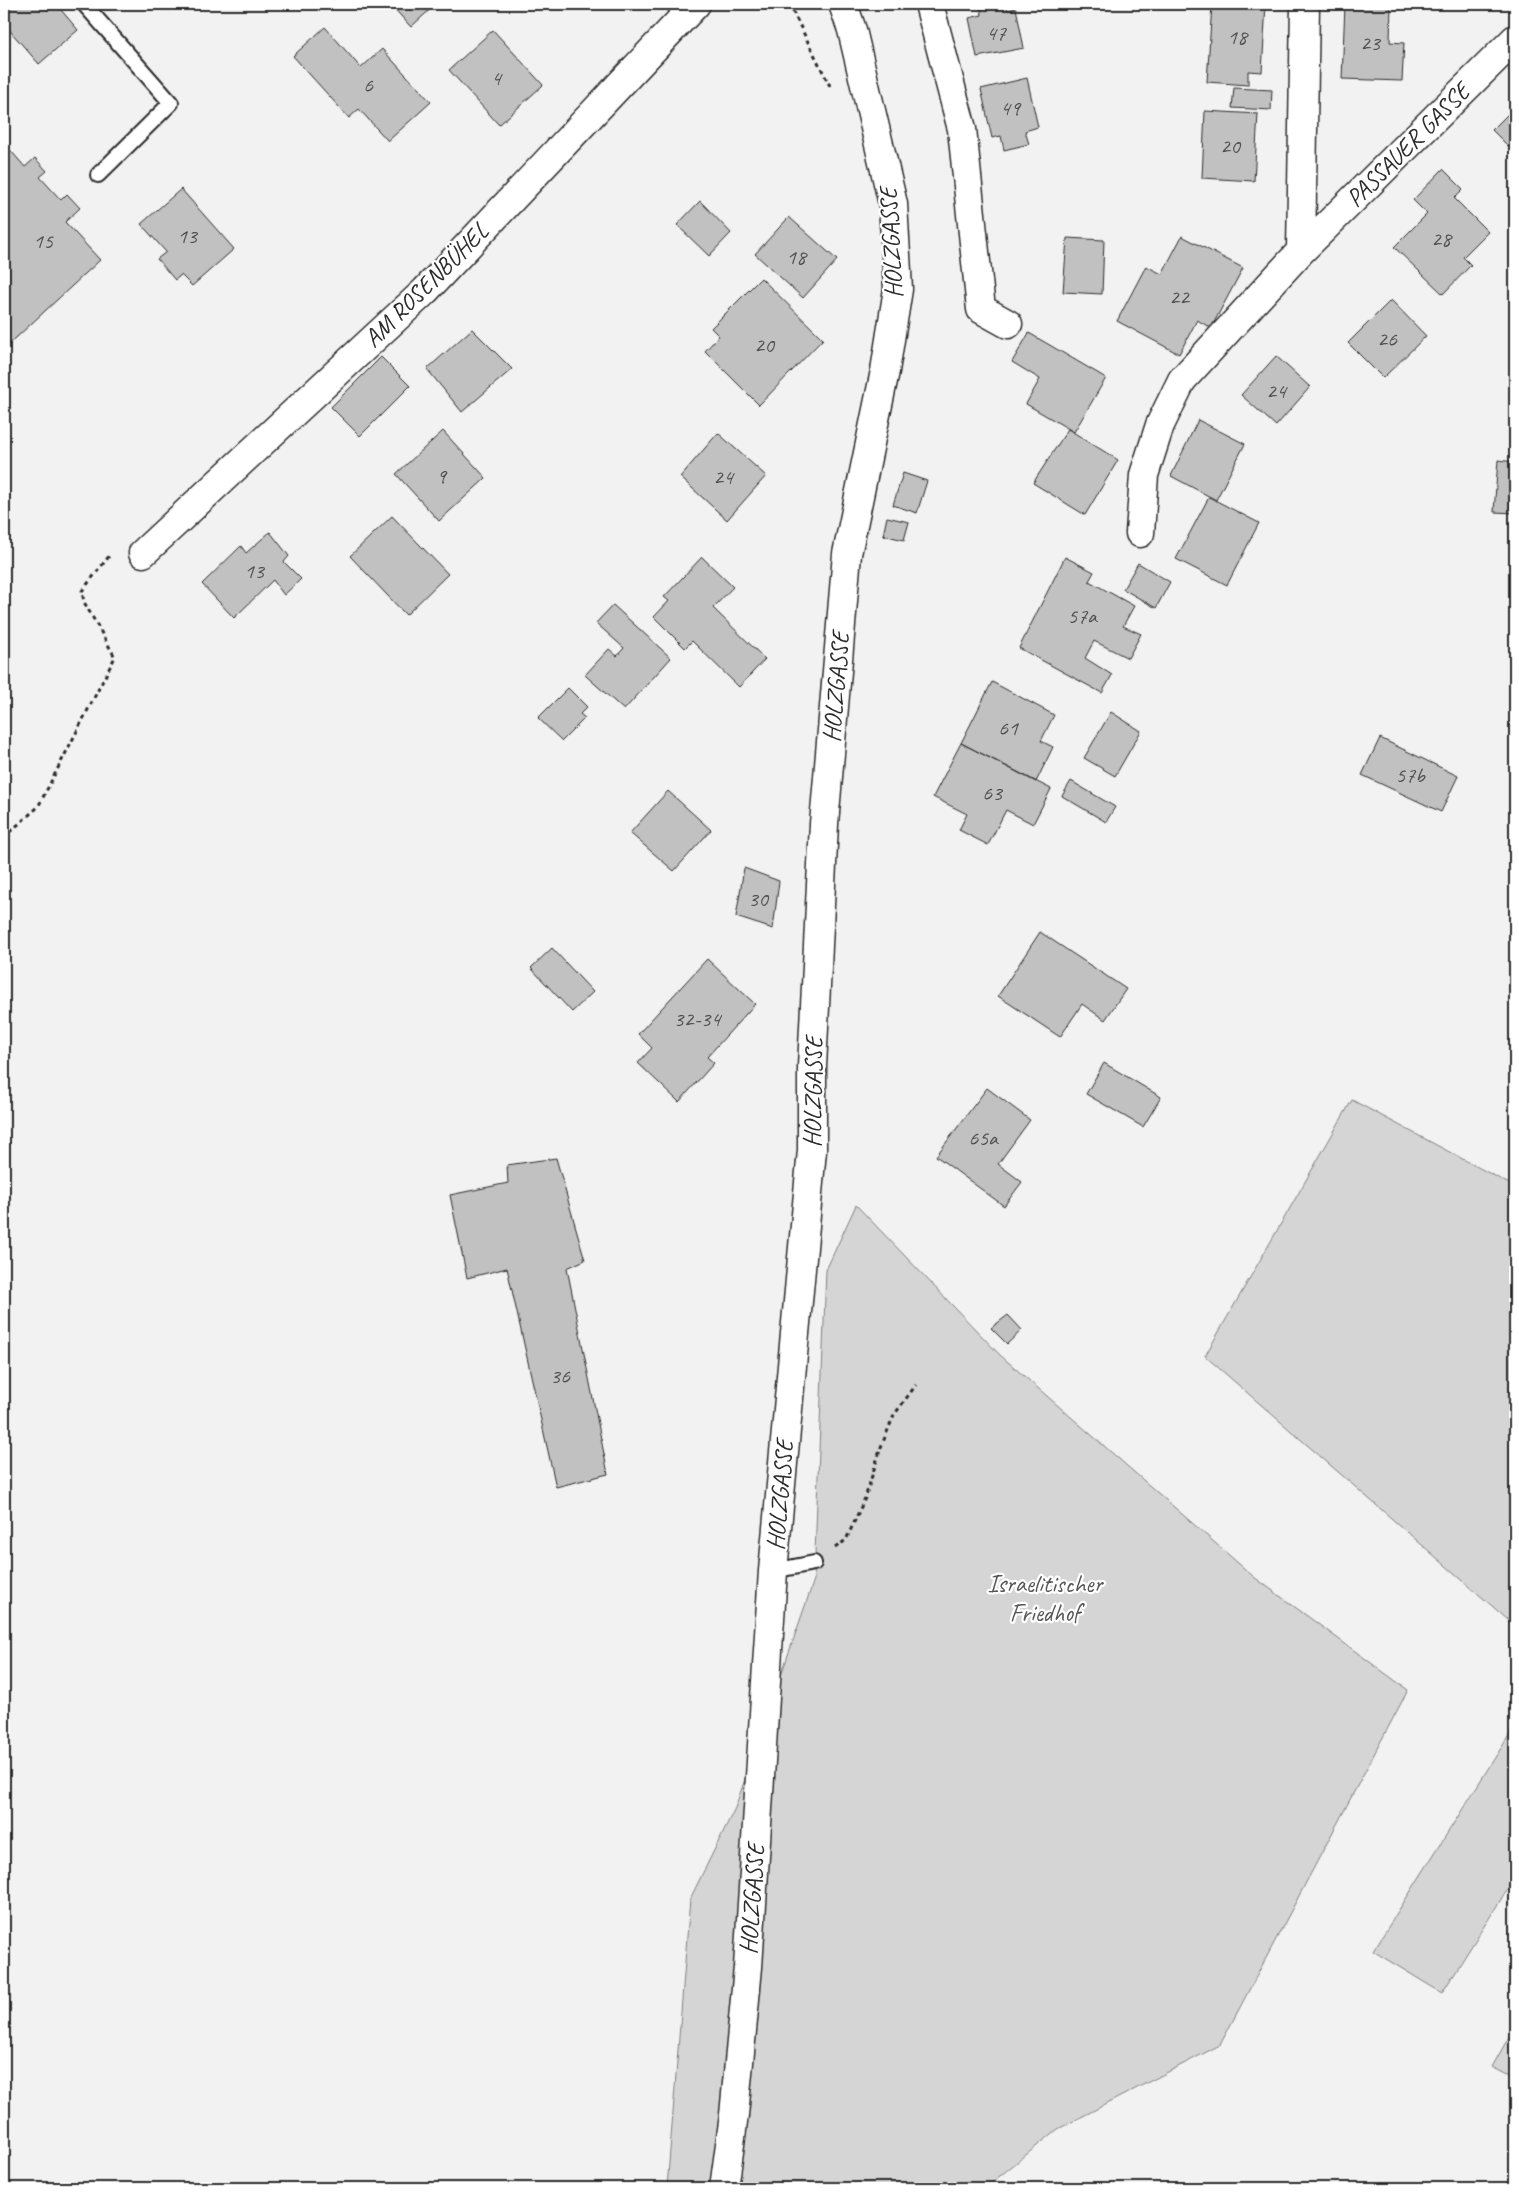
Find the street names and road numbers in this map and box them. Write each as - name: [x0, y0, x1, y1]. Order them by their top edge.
- street label: PASSAUER GASSE: [1339, 74, 1479, 214]
- street label: HOLZGASSE: [872, 184, 910, 299]
- street label: AM ROSENBÜHEL: [357, 216, 495, 354]
- street label: HOLZGASSE: [815, 627, 857, 744]
- street label: HOLZGASSE: [796, 1033, 830, 1148]
- street label: HOLZGASSE: [759, 1435, 801, 1552]
- street label: HOLZGASSE: [732, 1839, 772, 1955]

